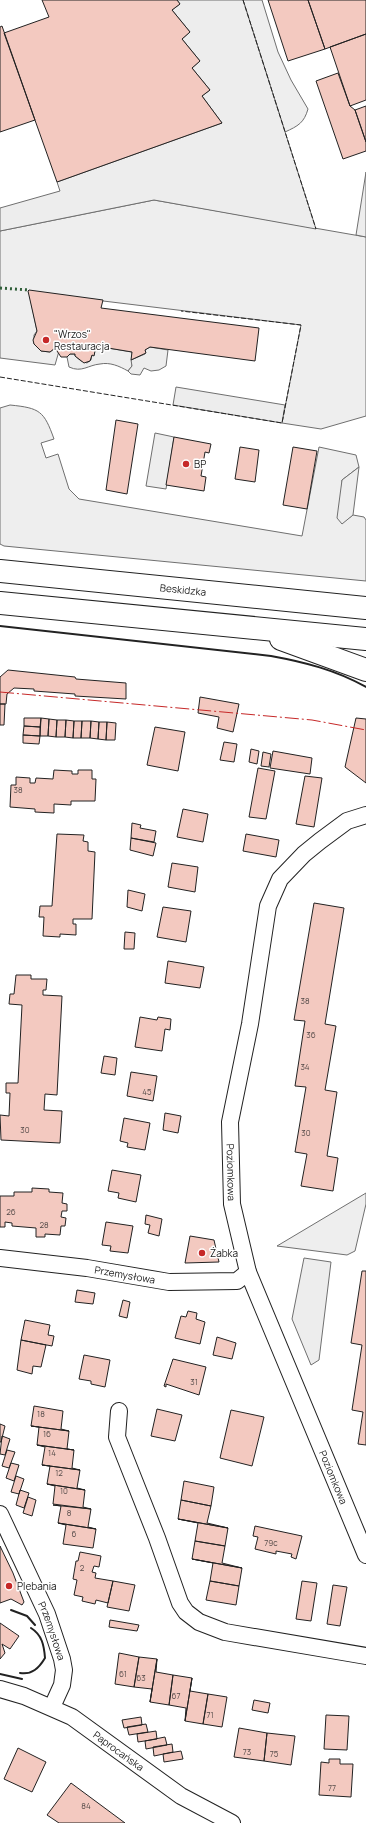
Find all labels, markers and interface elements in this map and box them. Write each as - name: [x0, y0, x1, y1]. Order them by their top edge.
- place label: "Wrzos" Restauracja: [54, 327, 109, 353]
- marker: "Wrzos" Restauracja: [41, 335, 51, 345]
- place label: BP: [194, 457, 206, 471]
- marker: BP: [181, 459, 191, 469]
- street label: Beskidzka: [159, 580, 207, 599]
- house number: 38: [13, 784, 23, 795]
- house number: 38: [300, 995, 310, 1006]
- house number: 36: [306, 1029, 316, 1040]
- house number: 34: [300, 1061, 310, 1072]
- house number: 45: [142, 1086, 152, 1097]
- house number: 30: [20, 1124, 30, 1135]
- house number: 30: [301, 1127, 311, 1138]
- street label: Poziomkowa: [224, 1143, 239, 1201]
- house number: 26: [6, 1206, 16, 1217]
- house number: 28: [39, 1219, 49, 1230]
- place label: Żabka: [210, 1246, 238, 1260]
- marker: Żabka: [197, 1248, 207, 1258]
- street label: Przemysłowa: [93, 1262, 156, 1287]
- house number: 31: [190, 1376, 198, 1387]
- house number: 18: [37, 1408, 45, 1419]
- house number: 16: [43, 1428, 51, 1439]
- house number: 14: [48, 1447, 56, 1458]
- street label: Poziomkowa: [316, 1448, 351, 1506]
- house number: 12: [55, 1467, 63, 1478]
- house number: 10: [60, 1485, 68, 1496]
- house number: 8: [67, 1507, 72, 1518]
- house number: 6: [72, 1528, 77, 1539]
- house number: 79c: [264, 1537, 278, 1548]
- house number: 2: [80, 1562, 85, 1573]
- place label: Plebania: [17, 1579, 57, 1593]
- marker: Plebania: [4, 1581, 14, 1591]
- street label: Przemysłowa: [35, 1599, 69, 1662]
- house number: 61: [119, 1668, 127, 1679]
- house number: 63: [136, 1672, 146, 1683]
- house number: 67: [172, 1690, 180, 1701]
- house number: 71: [206, 1709, 214, 1720]
- street label: Paprocańska: [90, 1728, 147, 1774]
- house number: 73: [243, 1746, 251, 1757]
- house number: 75: [270, 1748, 279, 1759]
- house number: 77: [328, 1782, 336, 1793]
- house number: 84: [81, 1800, 91, 1811]

